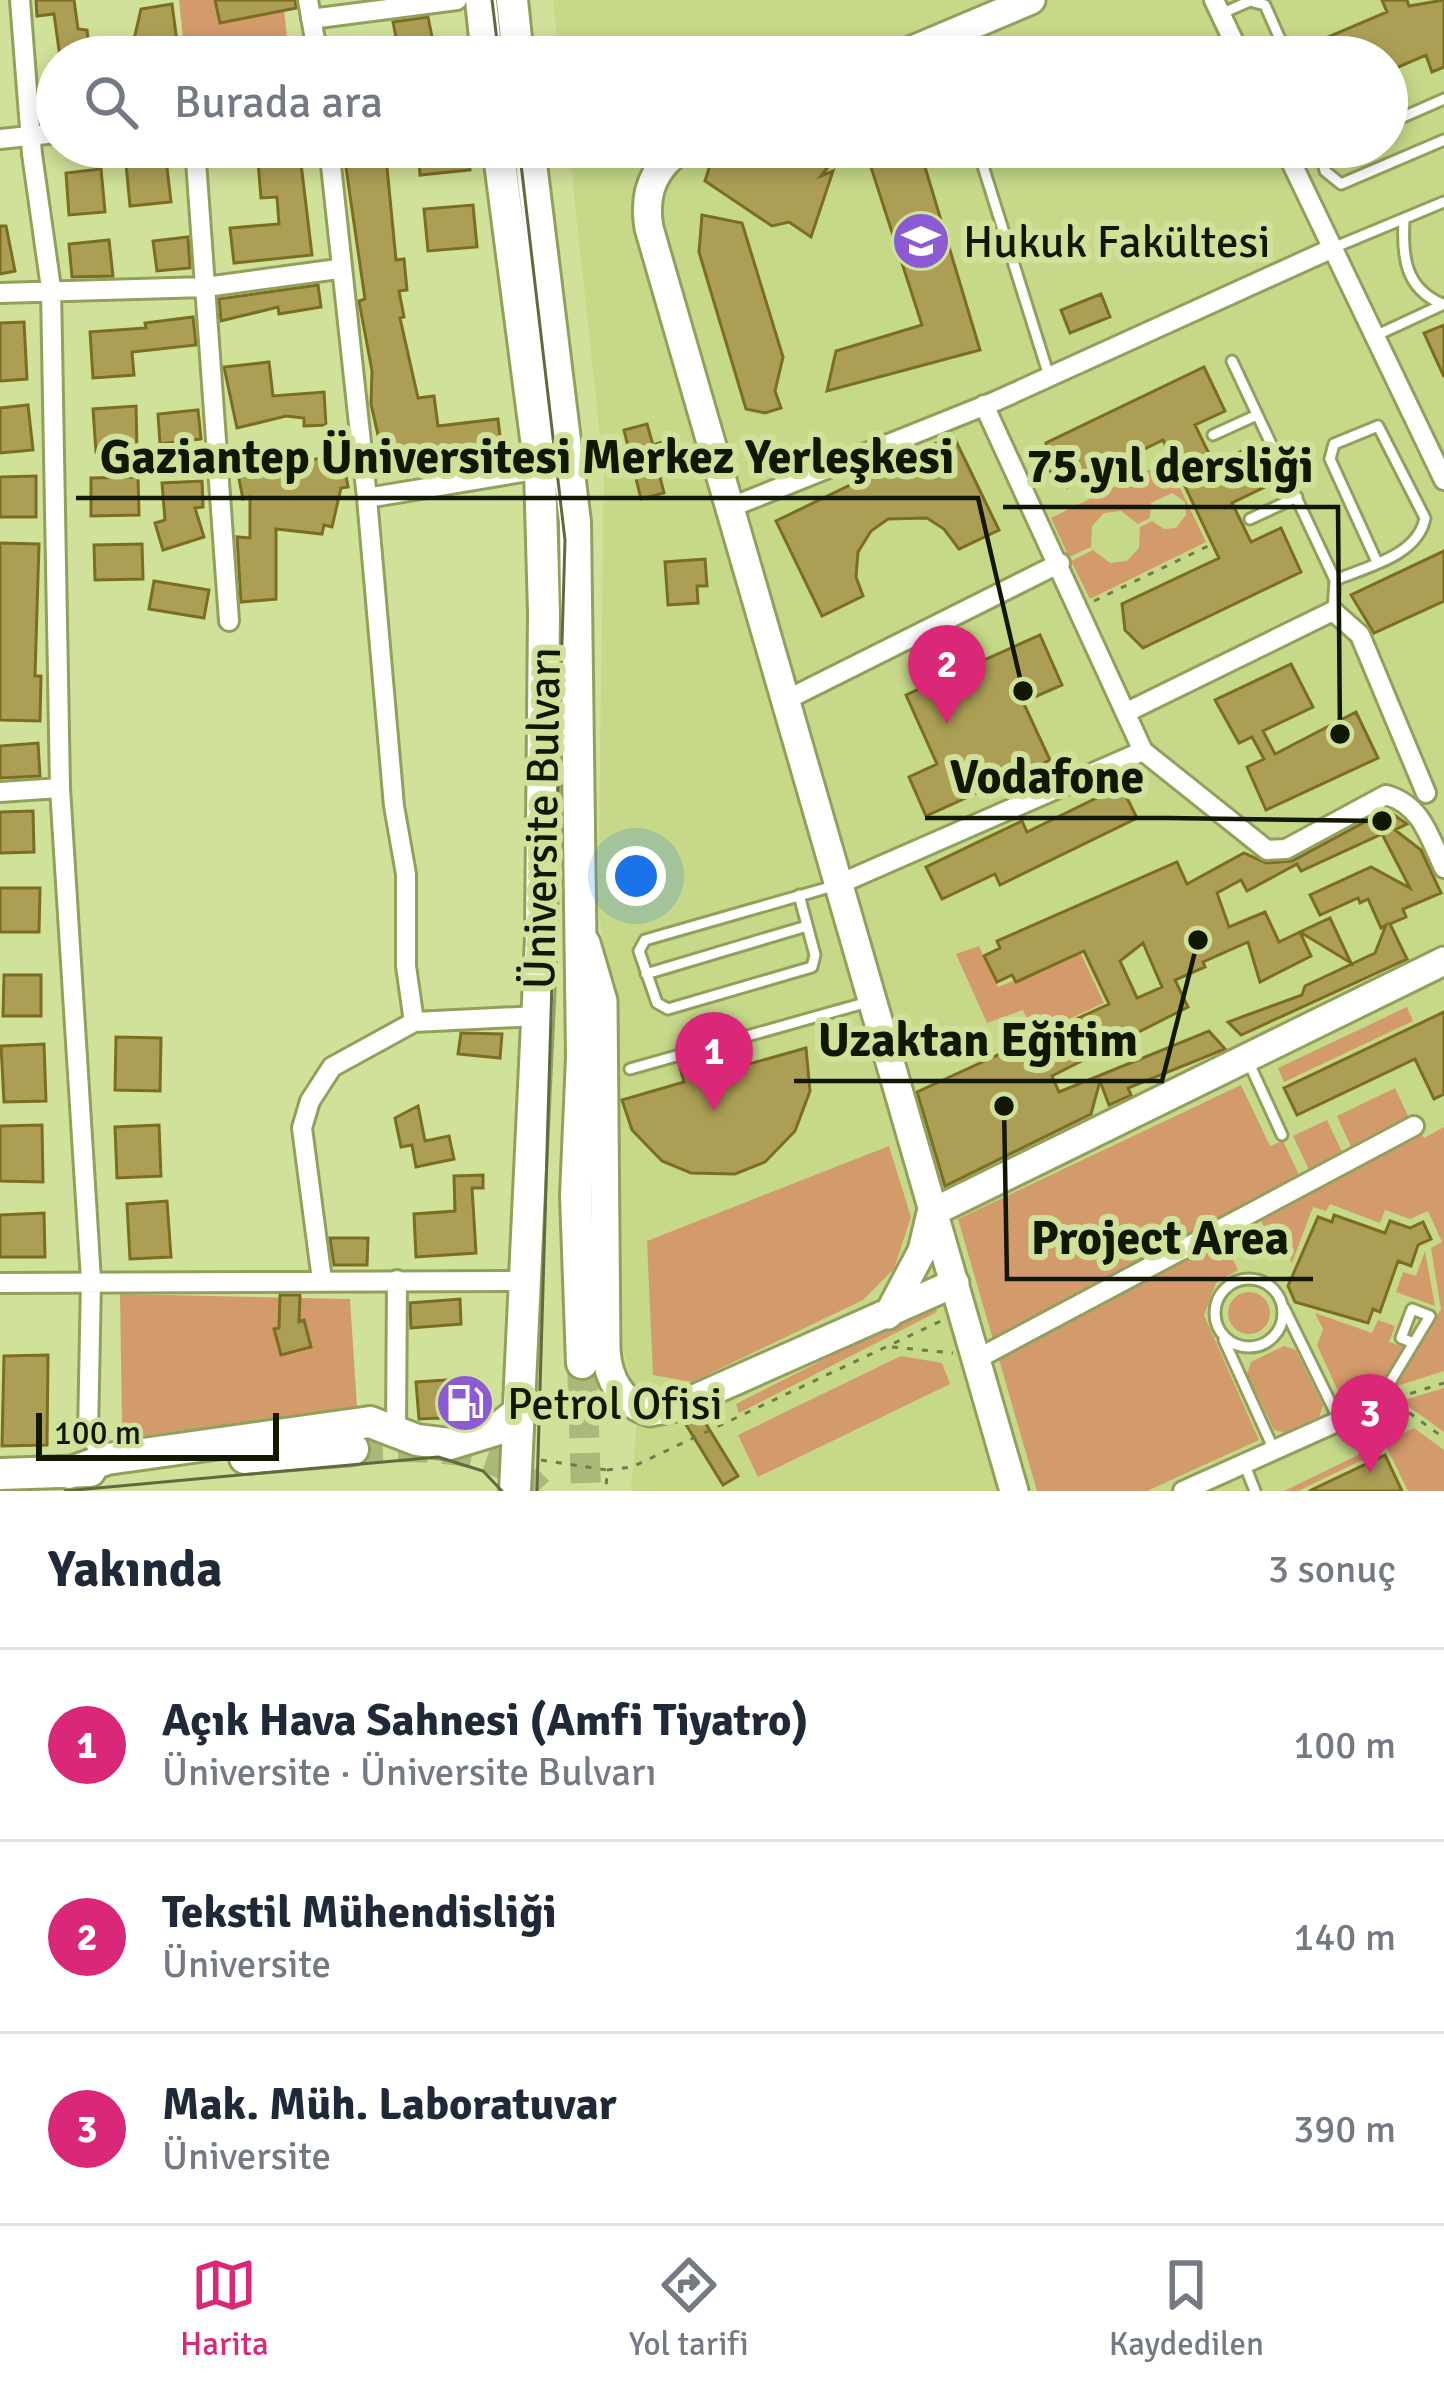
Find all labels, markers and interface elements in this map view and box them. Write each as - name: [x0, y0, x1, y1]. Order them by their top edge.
- search box: [36, 36, 1408, 168]
- icon: search: [78, 69, 144, 135]
- text: Burada ara: [174, 75, 383, 130]
- school or university icon: Hukuk Fakültesi: [890, 210, 952, 272]
- place label: Hukuk Fakültesi: [963, 215, 1270, 270]
- callout: Gaziantep Üniversitesi Merkez Yerleşkesi: [76, 414, 978, 498]
- callout: 75.yıl dersliği: [1003, 423, 1338, 507]
- text: Gaziantep Üniversitesi Merkez Yerleşkesi: [100, 428, 954, 487]
- text: 75.yıl dersliği: [1026, 437, 1314, 496]
- pin: 2: [908, 625, 986, 724]
- street label: Üniversite Bulvarı: [512, 646, 573, 990]
- callout: Vodafone: [925, 734, 1168, 818]
- text: Vodafone: [950, 748, 1144, 807]
- your location: [606, 846, 666, 906]
- callout: Uzaktan Eğitim: [794, 997, 1162, 1081]
- text: Uzaktan Eğitim: [818, 1011, 1138, 1070]
- pin: 1: [675, 1012, 753, 1111]
- callout: Project Area: [1007, 1195, 1313, 1279]
- text: Project Area: [1031, 1209, 1289, 1268]
- fuel station icon: Petrol Ofisi: [434, 1372, 496, 1434]
- pin: 3: [1331, 1374, 1409, 1473]
- place label: Petrol Ofisi: [507, 1377, 723, 1432]
- scale bar: [36, 1407, 279, 1460]
- text: 100 m: [54, 1413, 141, 1454]
- text: Yakında: [48, 1538, 222, 1601]
- text: 3 sonuç: [1268, 1545, 1396, 1593]
- text: Açık Hava Sahnesi (Amfi Tiyatro): [162, 1693, 808, 1748]
- text: 1: [76, 1721, 98, 1769]
- text: 100 m: [1293, 1721, 1396, 1769]
- text: Üniversite · Üniversite Bulvarı: [162, 1748, 657, 1796]
- text: Tekstil Mühendisliği: [162, 1885, 557, 1940]
- text: 2: [76, 1913, 98, 1961]
- text: 140 m: [1293, 1913, 1396, 1961]
- text: Üniversite: [162, 1940, 331, 1988]
- text: Mak. Müh. Laboratuvar: [162, 2077, 617, 2132]
- text: 3: [76, 2105, 98, 2153]
- text: 390 m: [1293, 2105, 1396, 2153]
- text: Üniversite: [162, 2132, 331, 2180]
- tab: Harita: [180, 2252, 269, 2365]
- tab: Yol tarifi: [629, 2252, 749, 2365]
- tab: Kaydedilen: [1109, 2252, 1264, 2365]

